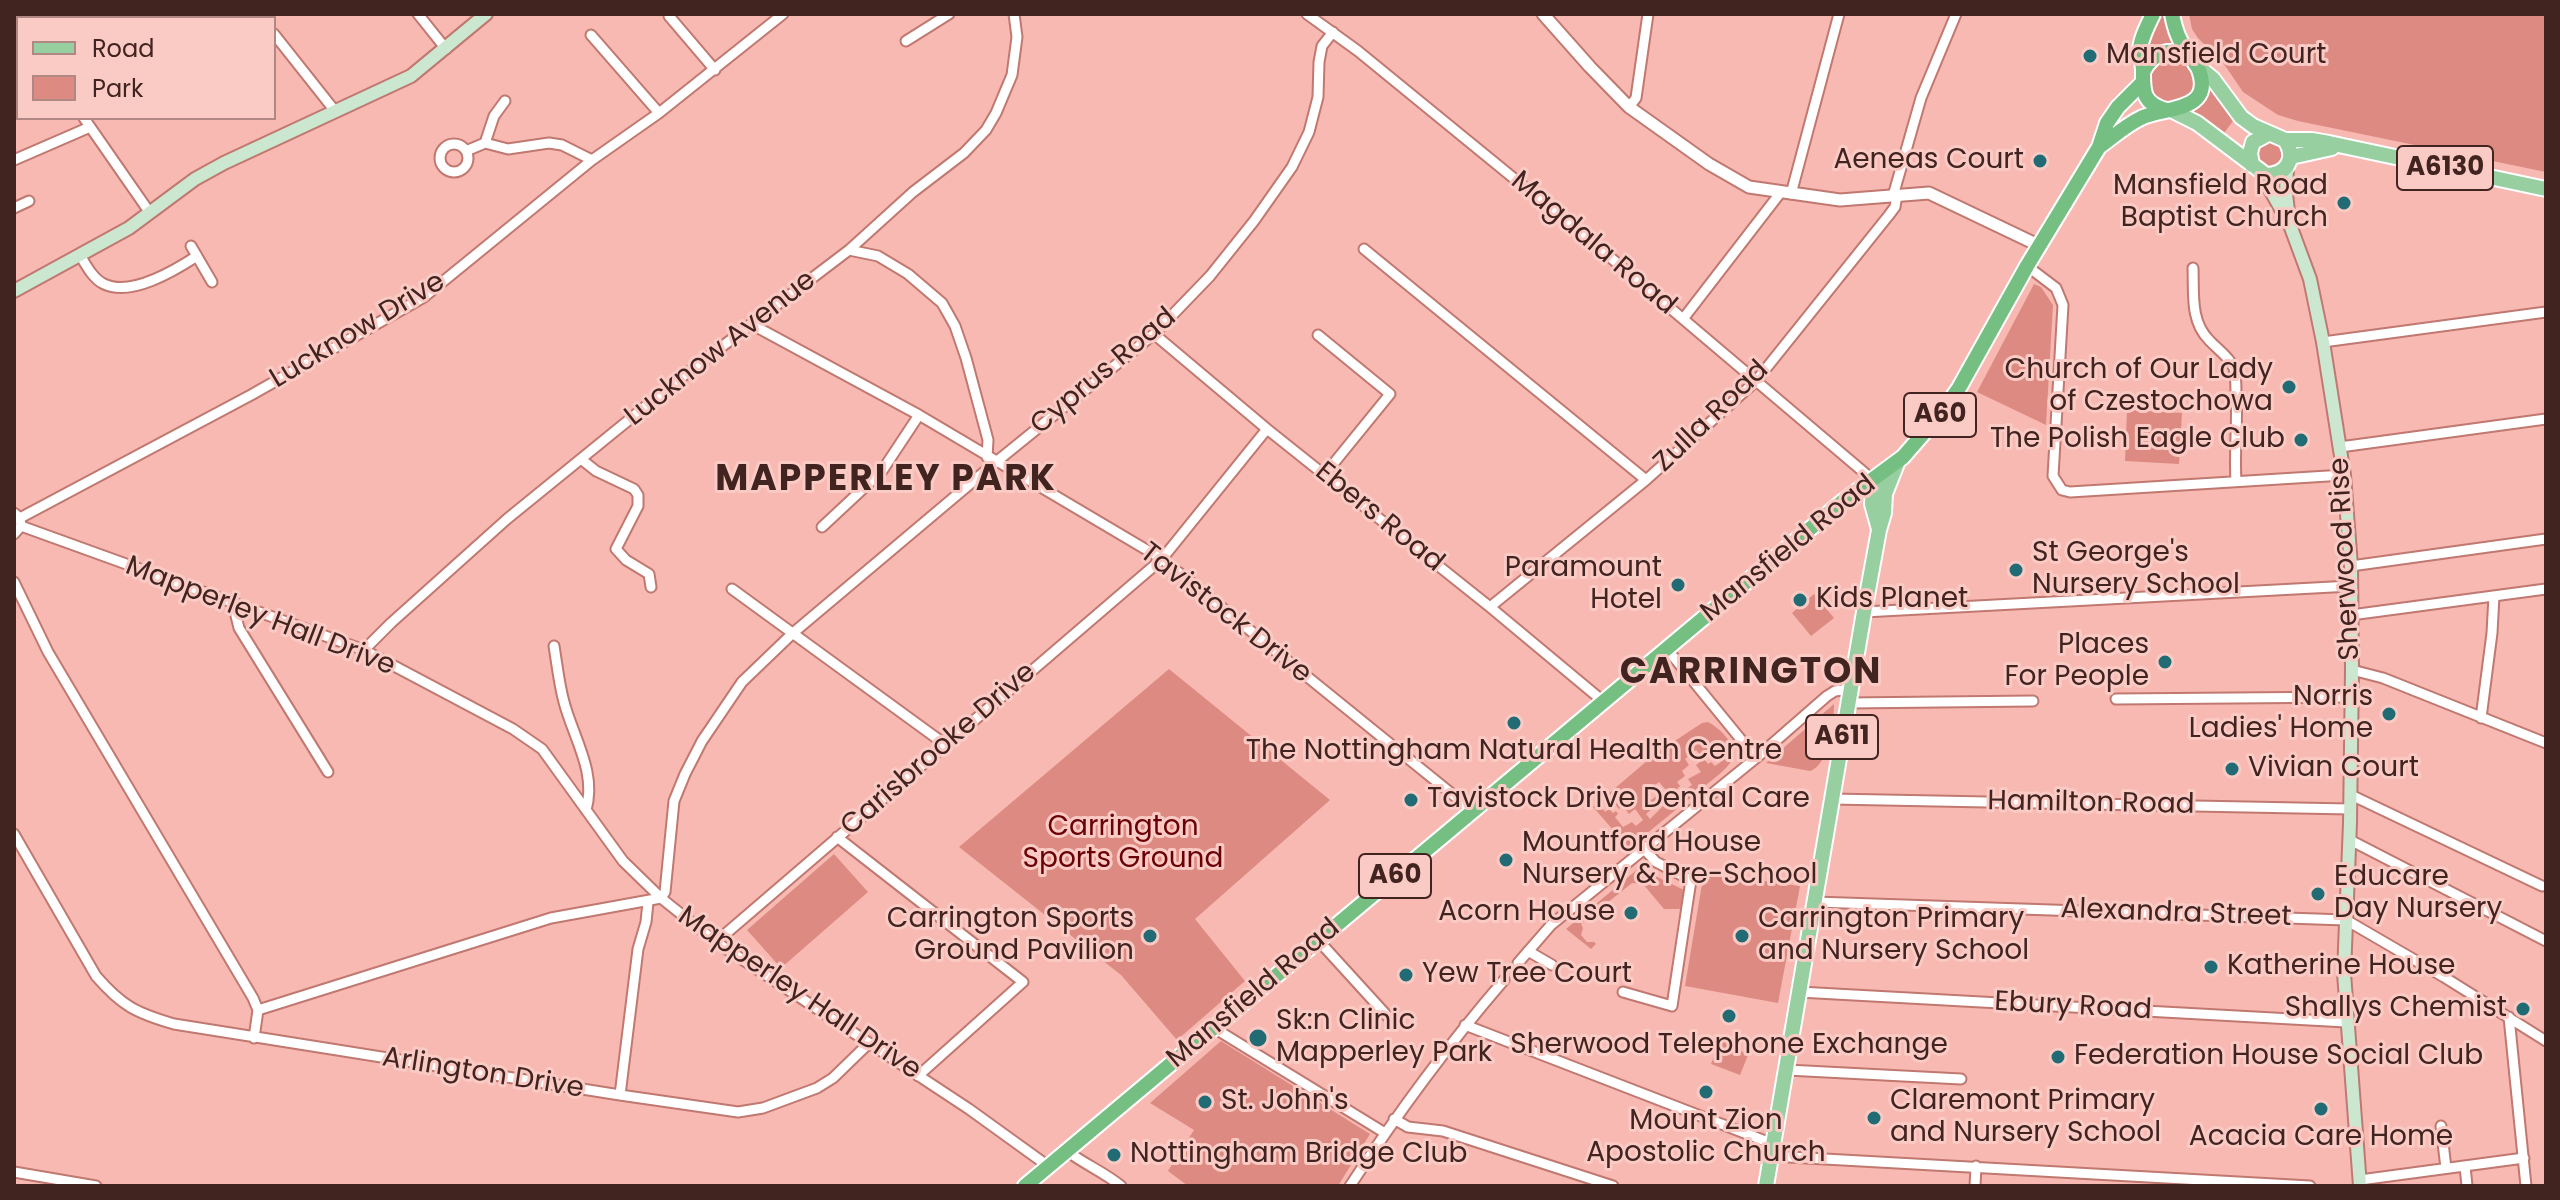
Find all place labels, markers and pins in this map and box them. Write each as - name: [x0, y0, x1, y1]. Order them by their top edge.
- place label: Mansfield Court: [2106, 39, 2326, 73]
- marker: Mansfield Court: [2081, 47, 2099, 65]
- place label: Aeneas Court: [1833, 144, 2024, 178]
- marker: Aeneas Court: [2031, 152, 2049, 170]
- place label: Mansfield Road Baptist Church: [2113, 170, 2328, 236]
- marker: Mansfield Road Baptist Church: [2335, 194, 2353, 212]
- place label: Church of Our Lady of Czestochowa: [2005, 354, 2273, 420]
- marker: Church of Our Lady of Czestochowa: [2280, 378, 2298, 396]
- place label: The Polish Eagle Club: [1990, 423, 2285, 457]
- marker: The Polish Eagle Club: [2292, 431, 2310, 449]
- place label: St George's Nursery School: [2032, 537, 2240, 603]
- place label: Paramount Hotel: [1505, 552, 1662, 618]
- marker: St George's Nursery School: [2007, 561, 2025, 579]
- marker: Paramount Hotel: [1669, 576, 1687, 594]
- place label: Kids Planet: [1816, 583, 1968, 617]
- marker: Kids Planet: [1791, 591, 1809, 609]
- place label: Places For People: [2004, 629, 2149, 695]
- marker: Places For People: [2156, 653, 2174, 671]
- place label: Norris Ladies' Home: [2189, 681, 2373, 747]
- marker: Norris Ladies' Home: [2380, 705, 2398, 723]
- marker: The Nottingham Natural Health Centre: [1505, 714, 1523, 732]
- place label: The Nottingham Natural Health Centre: [1246, 735, 1782, 769]
- place label: Vivian Court: [2248, 752, 2419, 786]
- marker: Vivian Court: [2223, 760, 2241, 778]
- place label: Tavistock Drive Dental Care: [1427, 783, 1810, 817]
- marker: Tavistock Drive Dental Care: [1402, 791, 1420, 809]
- place label: Mountford House Nursery & Pre-School: [1522, 827, 1817, 893]
- marker: Mountford House Nursery & Pre-School: [1497, 851, 1515, 869]
- place label: Educare Day Nursery: [2334, 861, 2502, 927]
- marker: Educare Day Nursery: [2309, 885, 2327, 903]
- place label: Acorn House: [1438, 896, 1615, 930]
- place label: Carrington Sports Ground Pavilion: [887, 903, 1134, 969]
- place label: Carrington Primary and Nursery School: [1758, 903, 2029, 969]
- marker: Acorn House: [1622, 904, 1640, 922]
- marker: Carrington Sports Ground Pavilion: [1141, 927, 1159, 945]
- marker: Carrington Primary and Nursery School: [1733, 927, 1751, 945]
- place label: Katherine House: [2227, 950, 2455, 984]
- place label: Yew Tree Court: [1422, 958, 1632, 992]
- marker: Katherine House: [2202, 958, 2220, 976]
- marker: Yew Tree Court: [1397, 966, 1415, 984]
- place label: Shallys Chemist: [2285, 992, 2507, 1026]
- marker: Shallys Chemist: [2514, 1000, 2532, 1018]
- place label: Sk:n Clinic Mapperley Park: [1276, 1005, 1492, 1071]
- marker: Sherwood Telephone Exchange: [1720, 1007, 1738, 1025]
- marker: Sk:n Clinic Mapperley Park: [1247, 1027, 1269, 1049]
- place label: Sherwood Telephone Exchange: [1510, 1029, 1948, 1063]
- place label: Federation House Social Club: [2074, 1040, 2483, 1074]
- marker: Federation House Social Club: [2049, 1048, 2067, 1066]
- marker: Mount Zion Apostolic Church: [1697, 1083, 1715, 1101]
- place label: St. John's: [1221, 1085, 1349, 1119]
- place label: Claremont Primary and Nursery School: [1890, 1085, 2161, 1151]
- marker: St. John's: [1196, 1093, 1214, 1111]
- marker: Acacia Care Home: [2312, 1100, 2330, 1118]
- place label: Mount Zion Apostolic Church: [1586, 1105, 1826, 1171]
- marker: Claremont Primary and Nursery School: [1865, 1109, 1883, 1127]
- place label: Acacia Care Home: [2189, 1121, 2453, 1155]
- place label: Nottingham Bridge Club: [1130, 1138, 1467, 1172]
- marker: Nottingham Bridge Club: [1105, 1146, 1123, 1164]

